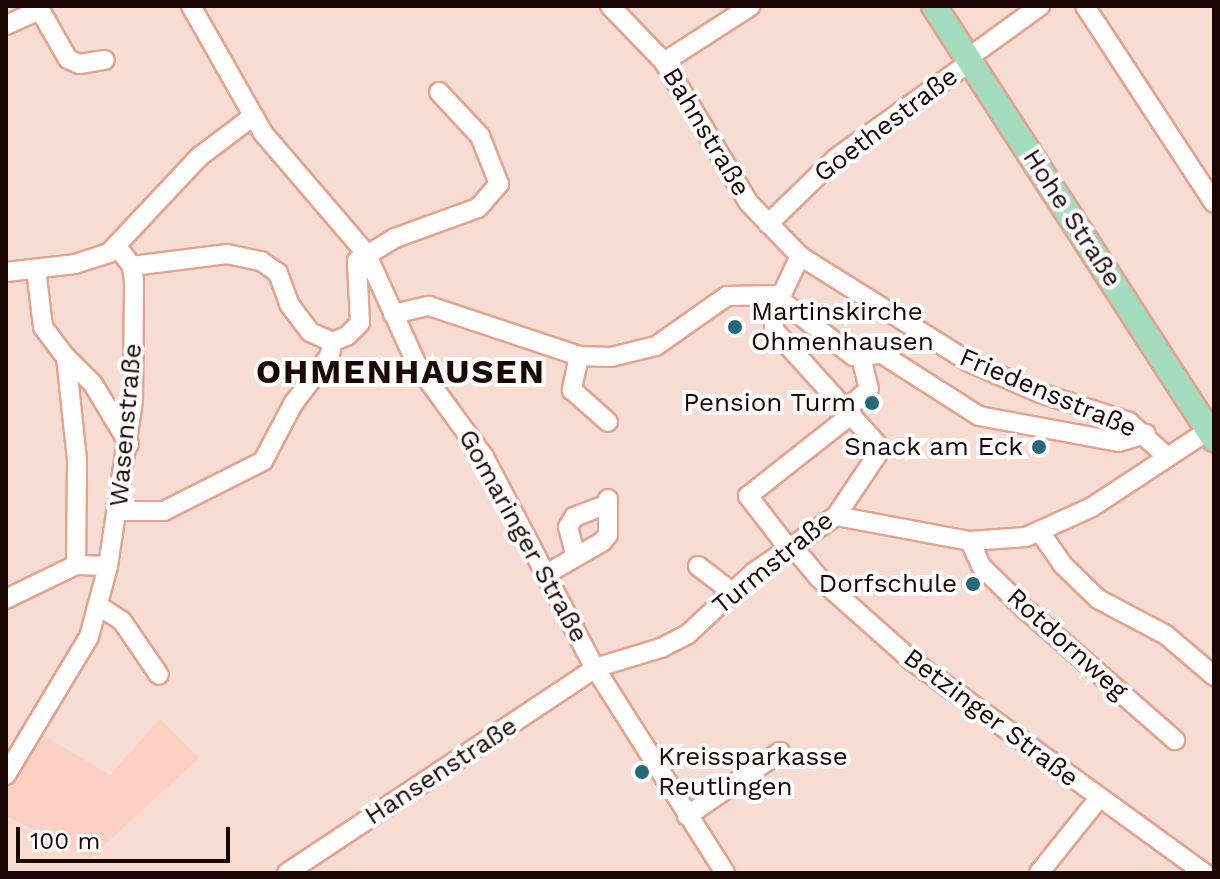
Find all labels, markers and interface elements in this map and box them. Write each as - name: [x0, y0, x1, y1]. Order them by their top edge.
- street label: Goethestraße: [808, 61, 964, 189]
- street label: Bahnstraße: [655, 62, 757, 202]
- street label: Hohe Straße: [1016, 143, 1128, 293]
- place label: Martinskirche Ohmenhausen: [751, 296, 934, 358]
- marker: Martinskirche Ohmenhausen: [726, 318, 744, 336]
- street label: Wasenstraße: [103, 342, 149, 508]
- street label: Friedensstraße: [955, 342, 1141, 444]
- district label: OHMENHAUSEN: [256, 352, 546, 392]
- place label: Pension Turm: [683, 387, 856, 419]
- marker: Pension Turm: [863, 394, 881, 412]
- street label: Gomaringer Straße: [451, 424, 595, 648]
- place label: Snack am Eck: [844, 431, 1023, 463]
- marker: Snack am Eck: [1030, 438, 1048, 456]
- street label: Turmstraße: [706, 505, 840, 621]
- place label: Dorfschule: [818, 568, 957, 600]
- marker: Dorfschule: [964, 575, 982, 593]
- street label: Rotdornweg: [1000, 582, 1134, 706]
- street label: Betzinger Straße: [897, 642, 1085, 794]
- street label: Hansenstraße: [359, 710, 523, 832]
- place label: Kreissparkasse Reutlingen: [658, 741, 848, 802]
- marker: Kreissparkasse Reutlingen: [633, 763, 651, 781]
- scale bar: [20, 811, 234, 861]
- text: 100 m: [30, 827, 100, 855]

